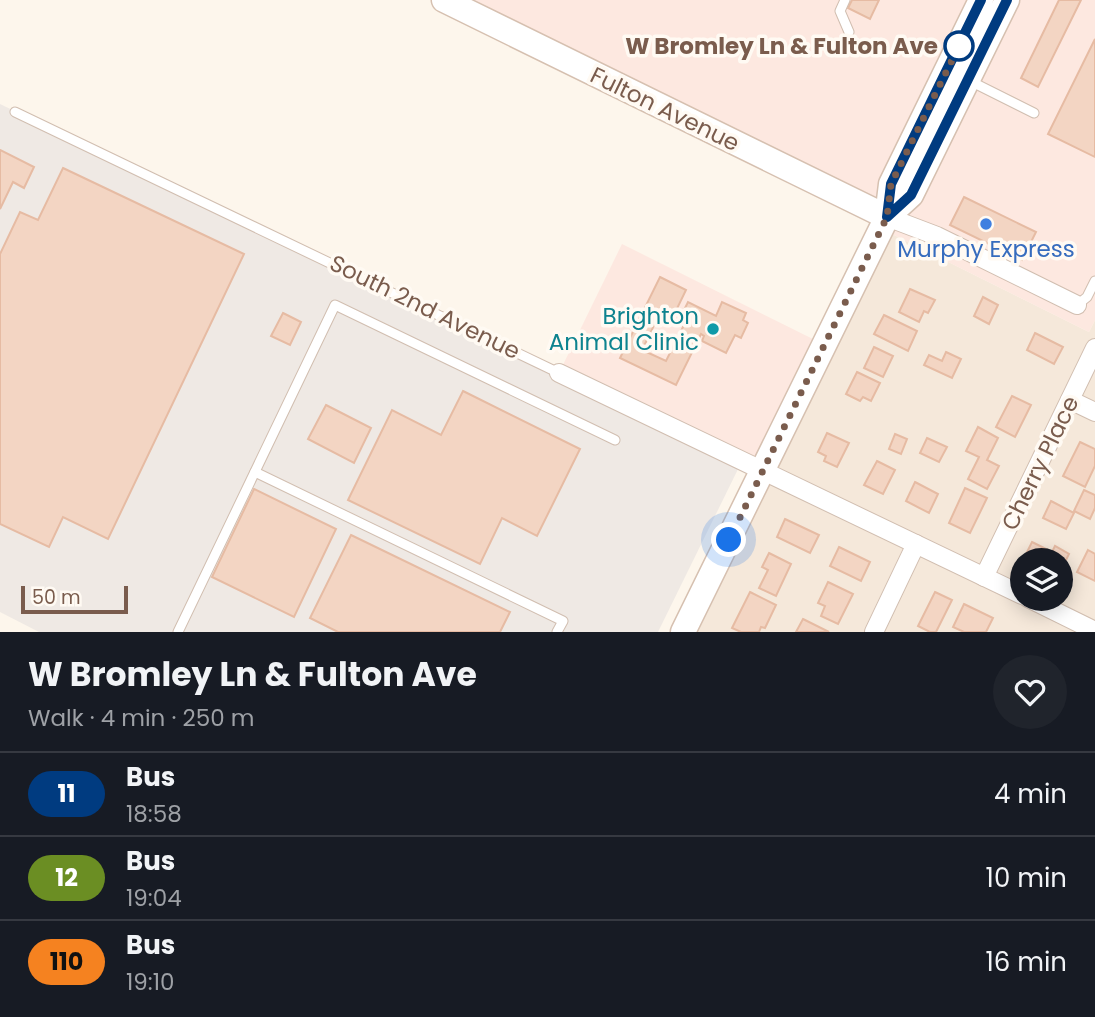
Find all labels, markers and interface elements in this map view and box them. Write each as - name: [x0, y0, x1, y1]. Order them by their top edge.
- place label: W Bromley Ln & Fulton Ave: [625, 30, 938, 62]
- marker: W Bromley Ln & Fulton Ave: [944, 31, 974, 61]
- street label: Fulton Avenue: [585, 59, 745, 159]
- marker: Murphy Express: [978, 216, 994, 232]
- place label: Murphy Express: [897, 233, 1075, 265]
- street label: South 2nd Avenue: [324, 247, 526, 367]
- place label: Brighton Animal Clinic: [549, 300, 699, 358]
- marker: Brighton Animal Clinic: [705, 321, 721, 337]
- street label: Cherry Place: [994, 390, 1086, 536]
- your location: [711, 522, 746, 557]
- map controls: [1010, 548, 1073, 611]
- button: layers: [1010, 548, 1073, 611]
- scale bar: [21, 583, 128, 615]
- text: 50 m: [32, 584, 81, 611]
- text: W Bromley Ln & Fulton Ave: [28, 651, 477, 698]
- button: heart: [993, 655, 1067, 729]
- text: Walk · 4 min · 250 m: [28, 702, 254, 734]
- text: Bus: [126, 759, 175, 795]
- text: 4 min: [994, 776, 1067, 812]
- text: 11: [57, 777, 76, 810]
- text: 18:58: [126, 798, 182, 830]
- text: Bus: [126, 843, 175, 879]
- text: 10 min: [986, 860, 1067, 896]
- text: 12: [55, 861, 78, 894]
- text: 19:04: [126, 882, 182, 914]
- text: Bus: [126, 927, 175, 963]
- text: 16 min: [985, 944, 1067, 980]
- text: 110: [50, 945, 83, 978]
- text: 19:10: [126, 966, 175, 998]

